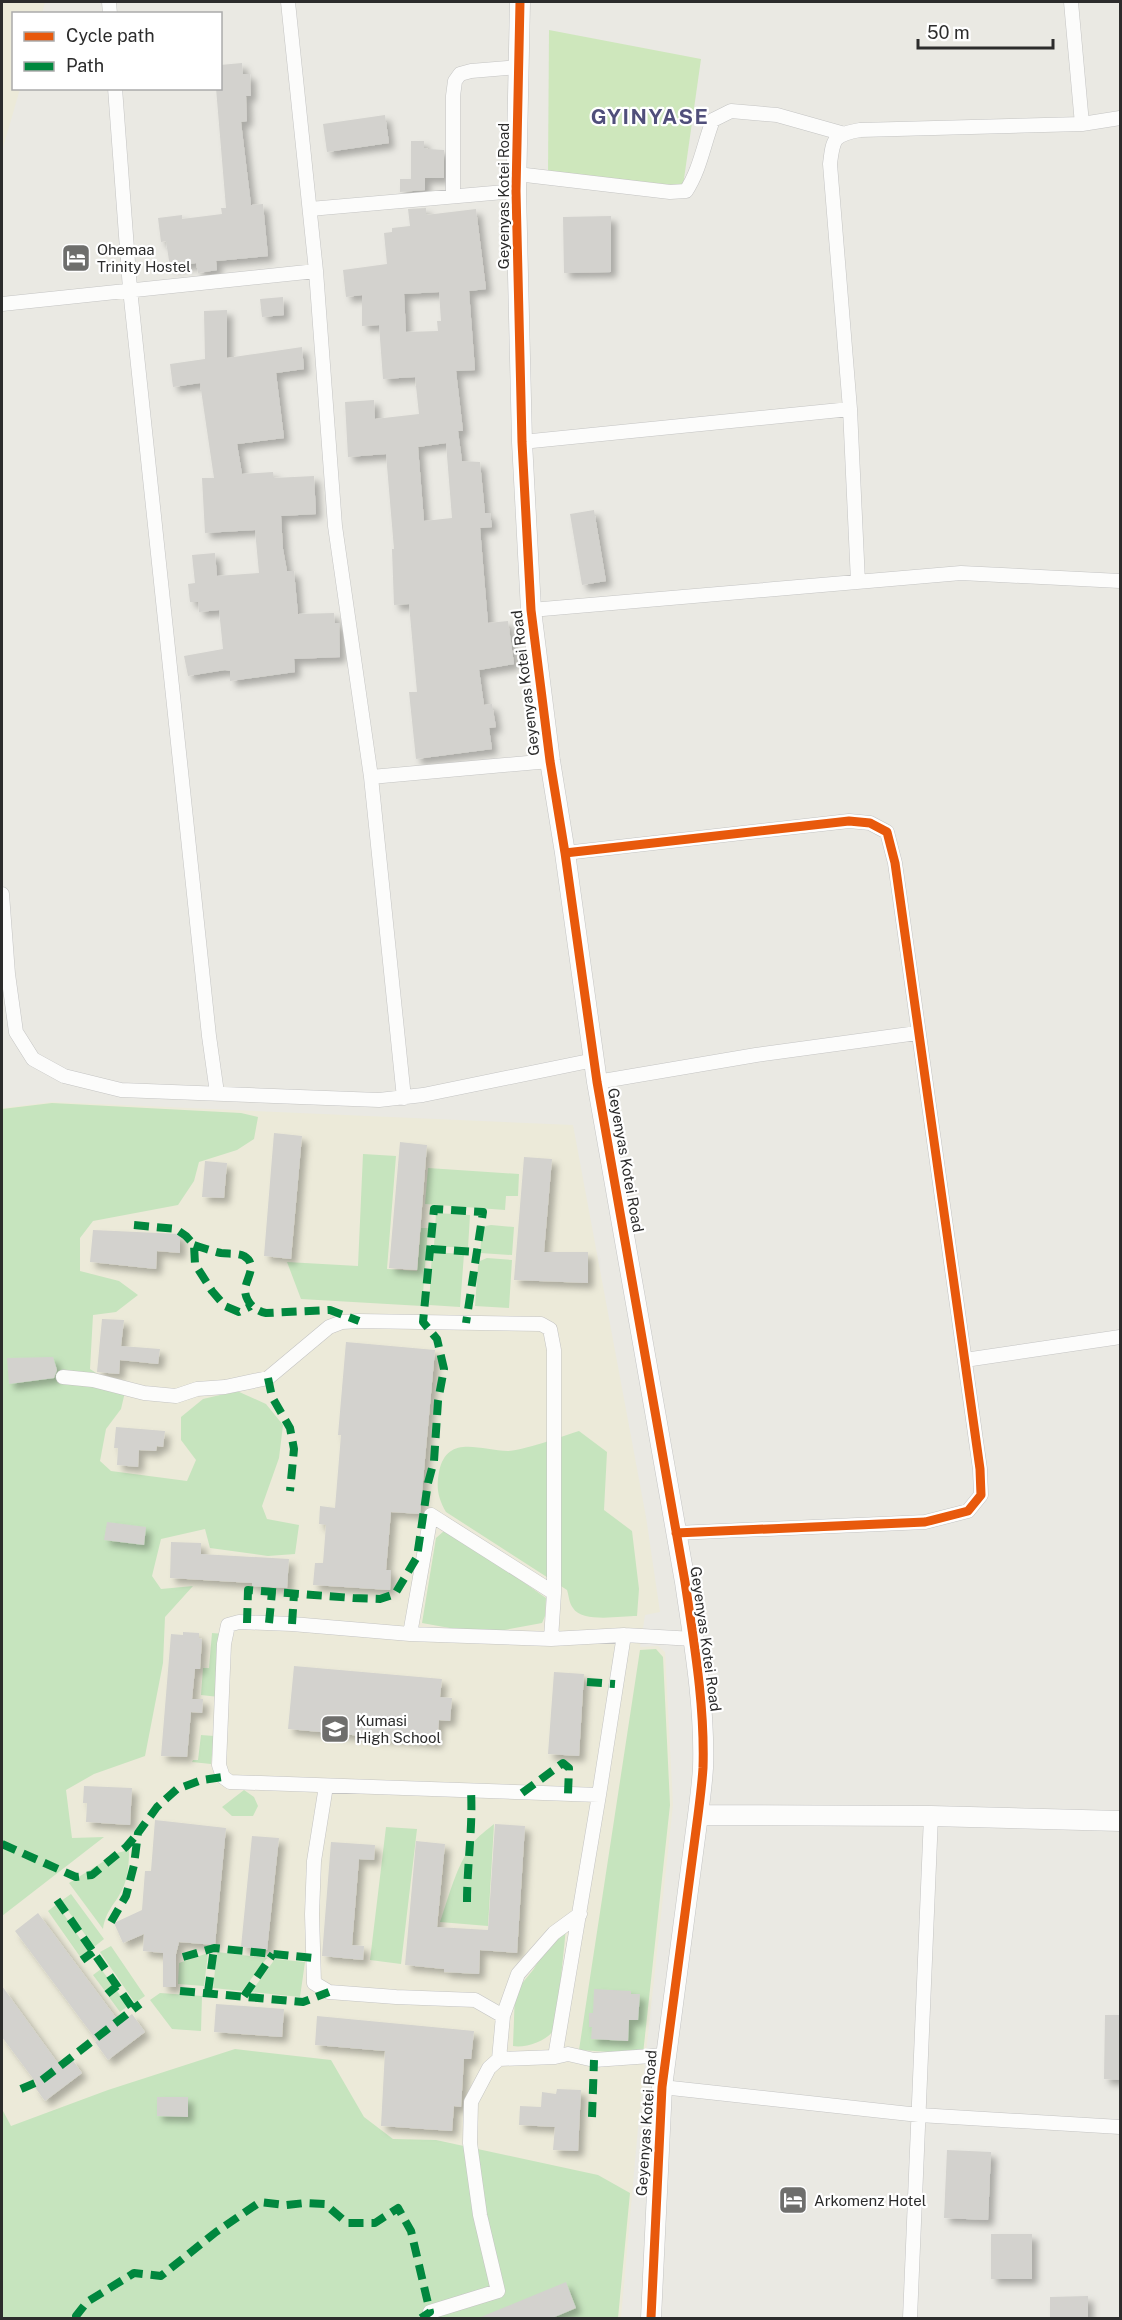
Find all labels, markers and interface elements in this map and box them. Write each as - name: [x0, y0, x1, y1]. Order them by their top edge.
- legend: [12, 12, 222, 90]
- scale bar: [918, 12, 1053, 50]
- text: 50 m: [927, 22, 970, 43]
- text: Cycle path: [66, 25, 155, 46]
- text: Path: [66, 55, 104, 76]
- district label: GYINYASE: [591, 104, 709, 129]
- street label: Geyenyas Kotei Road: [495, 123, 512, 269]
- place label: Ohemaa Trinity Hostel: [97, 241, 191, 275]
- hotel icon: Ohemaa Trinity Hostel: [60, 242, 92, 274]
- street label: Geyenyas Kotei Road: [508, 609, 542, 757]
- street label: Geyenyas Kotei Road: [605, 1086, 647, 1234]
- street label: Geyenyas Kotei Road: [687, 1565, 725, 1713]
- place label: Kumasi High School: [356, 1712, 441, 1746]
- school or university icon: Kumasi High School: [319, 1713, 351, 1745]
- street label: Geyenyas Kotei Road: [632, 2049, 660, 2197]
- hotel icon: Arkomenz Hotel: [777, 2184, 809, 2216]
- place label: Arkomenz Hotel: [814, 2192, 926, 2209]

